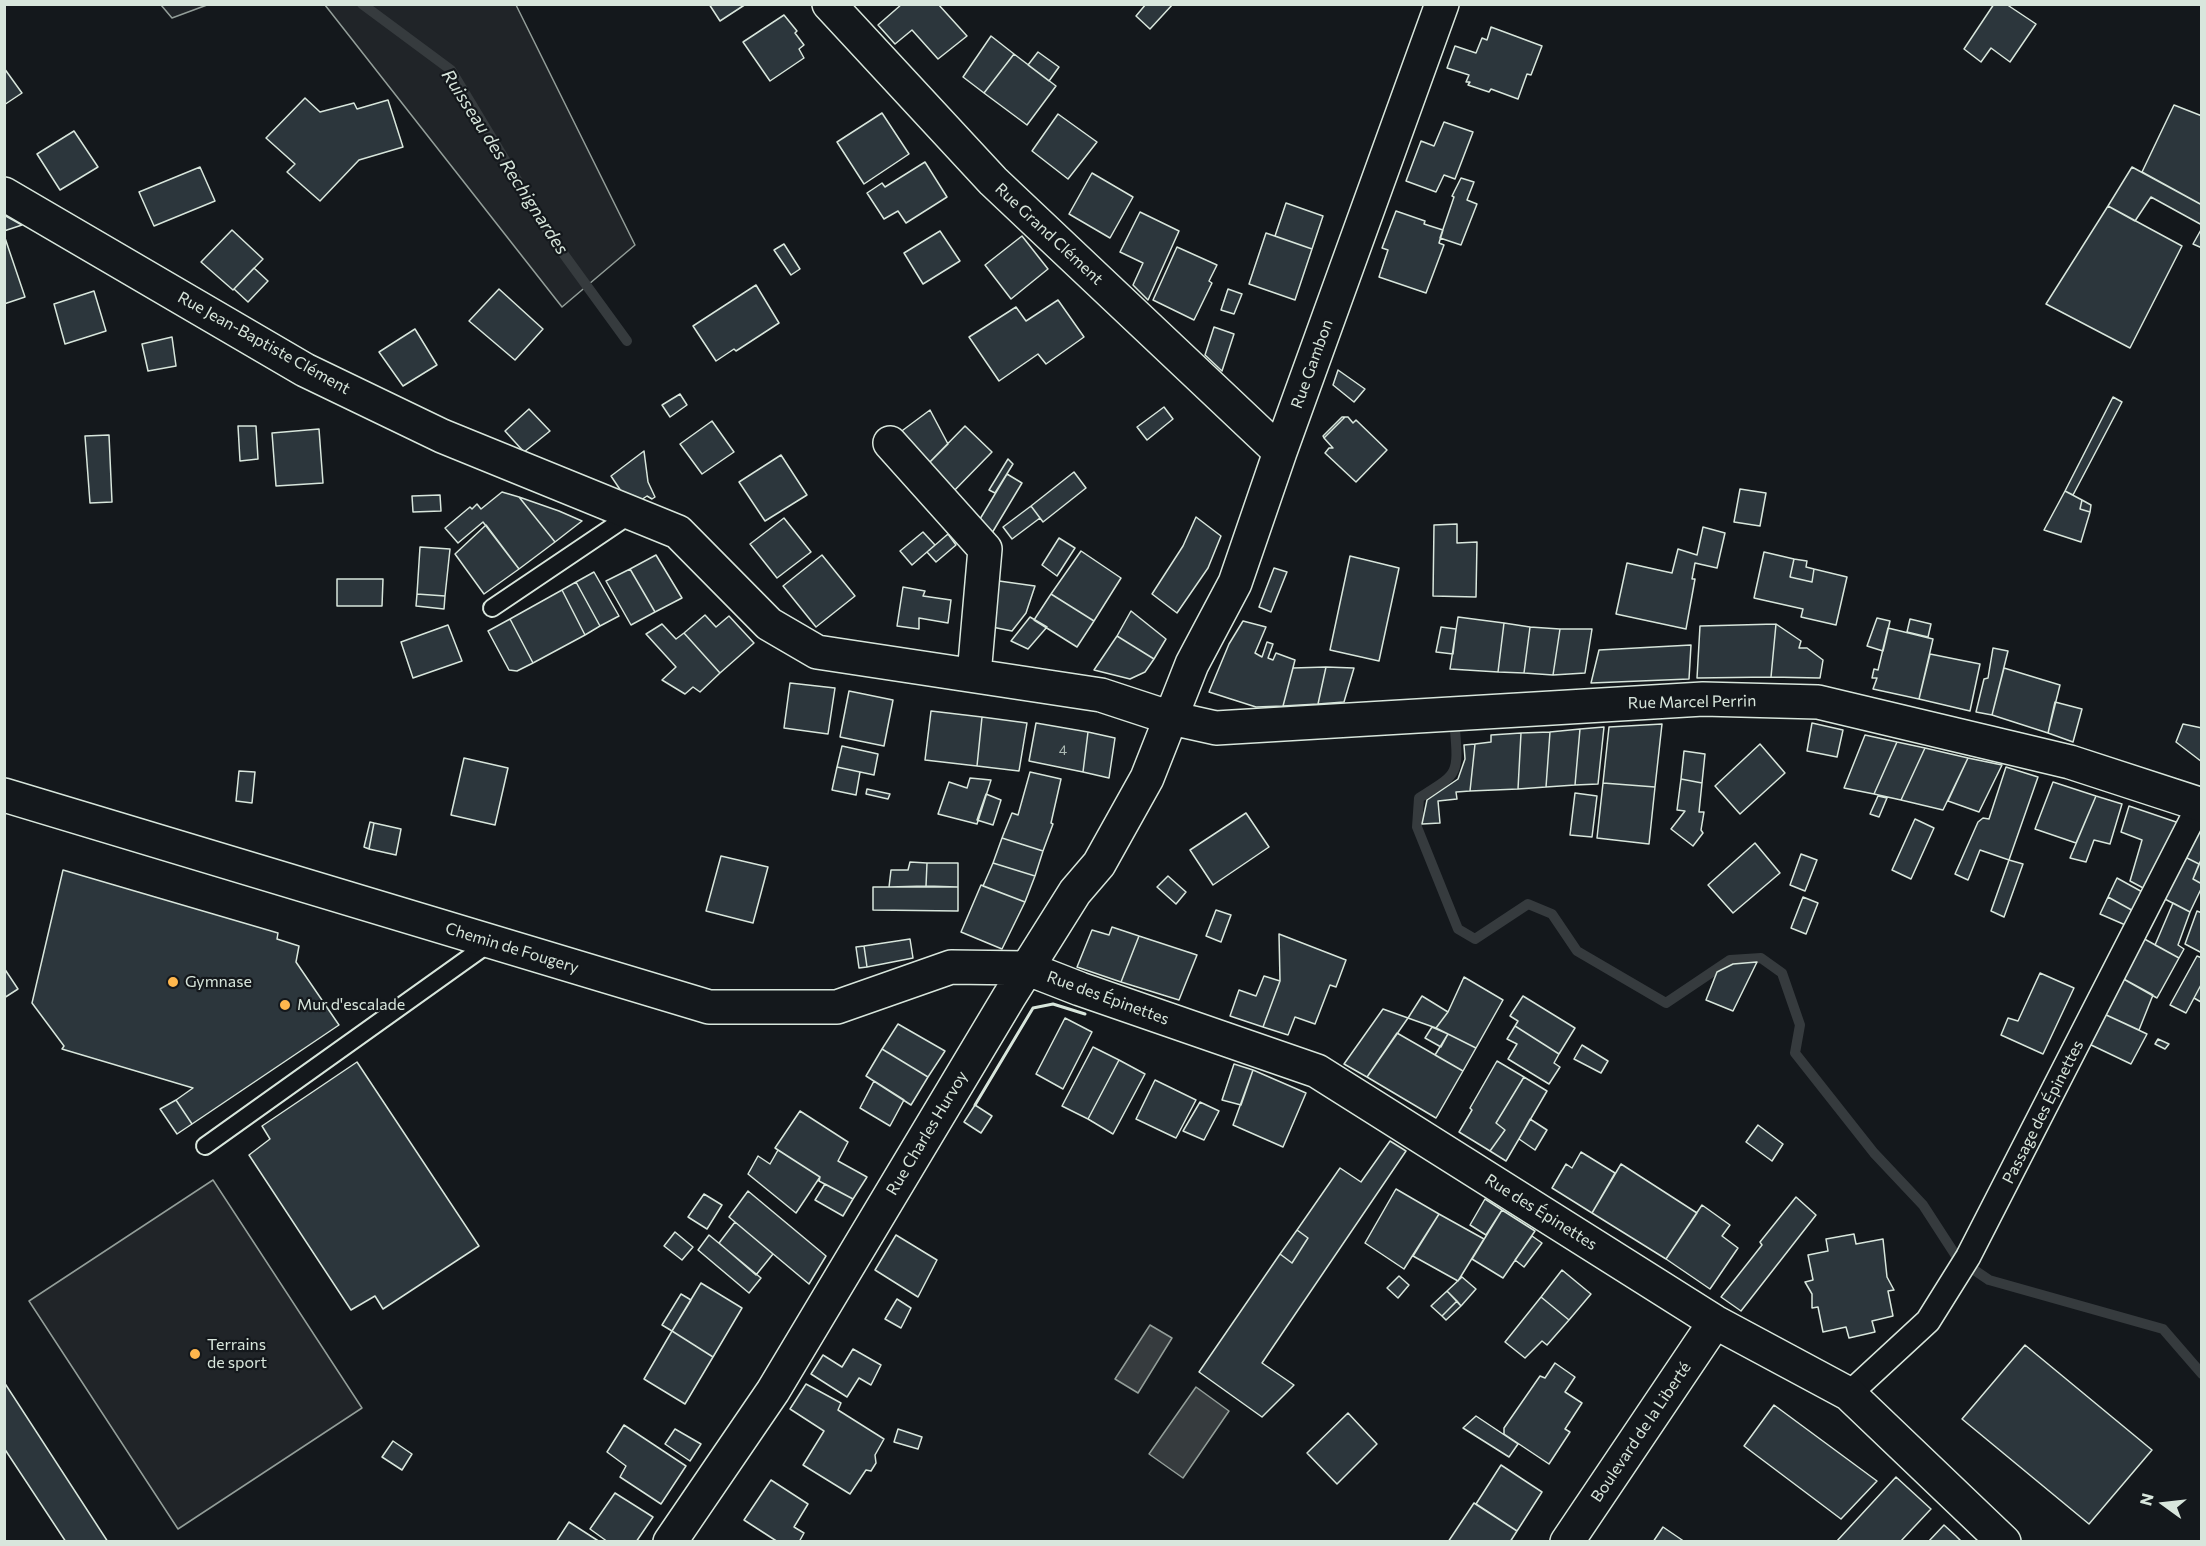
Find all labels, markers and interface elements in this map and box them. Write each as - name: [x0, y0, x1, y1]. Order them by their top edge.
- water label: Ruisseau des Rechignardes: [437, 65, 573, 259]
- street label: Rue Grand Clément: [991, 179, 1107, 289]
- street label: Rue Jean-Baptiste Clément: [175, 288, 353, 398]
- street label: Rue Gambon: [1287, 317, 1337, 411]
- street label: Rue Marcel Perrin: [1628, 691, 1756, 713]
- house number: 4: [1059, 742, 1067, 758]
- street label: Chemin de Fougery: [443, 919, 581, 977]
- street label: Rue des Épinettes: [1044, 967, 1172, 1029]
- place label: Gymnase: [185, 972, 252, 992]
- marker: Gymnase: [166, 975, 180, 989]
- place label: Mur d'escalade: [297, 995, 405, 1015]
- marker: Mur d'escalade: [278, 998, 292, 1012]
- street label: Passage des Épinettes: [1998, 1037, 2088, 1187]
- street label: Rue Charles Hurvoy: [882, 1067, 972, 1199]
- street label: Rue des Épinettes: [1481, 1170, 1601, 1254]
- place label: Terrains de sport: [207, 1335, 267, 1373]
- marker: Terrains de sport: [188, 1347, 202, 1361]
- street label: Boulevard de la Liberté: [1587, 1358, 1695, 1506]
- north arrow: [2134, 1474, 2194, 1534]
- text: N: [2135, 1491, 2157, 1507]

